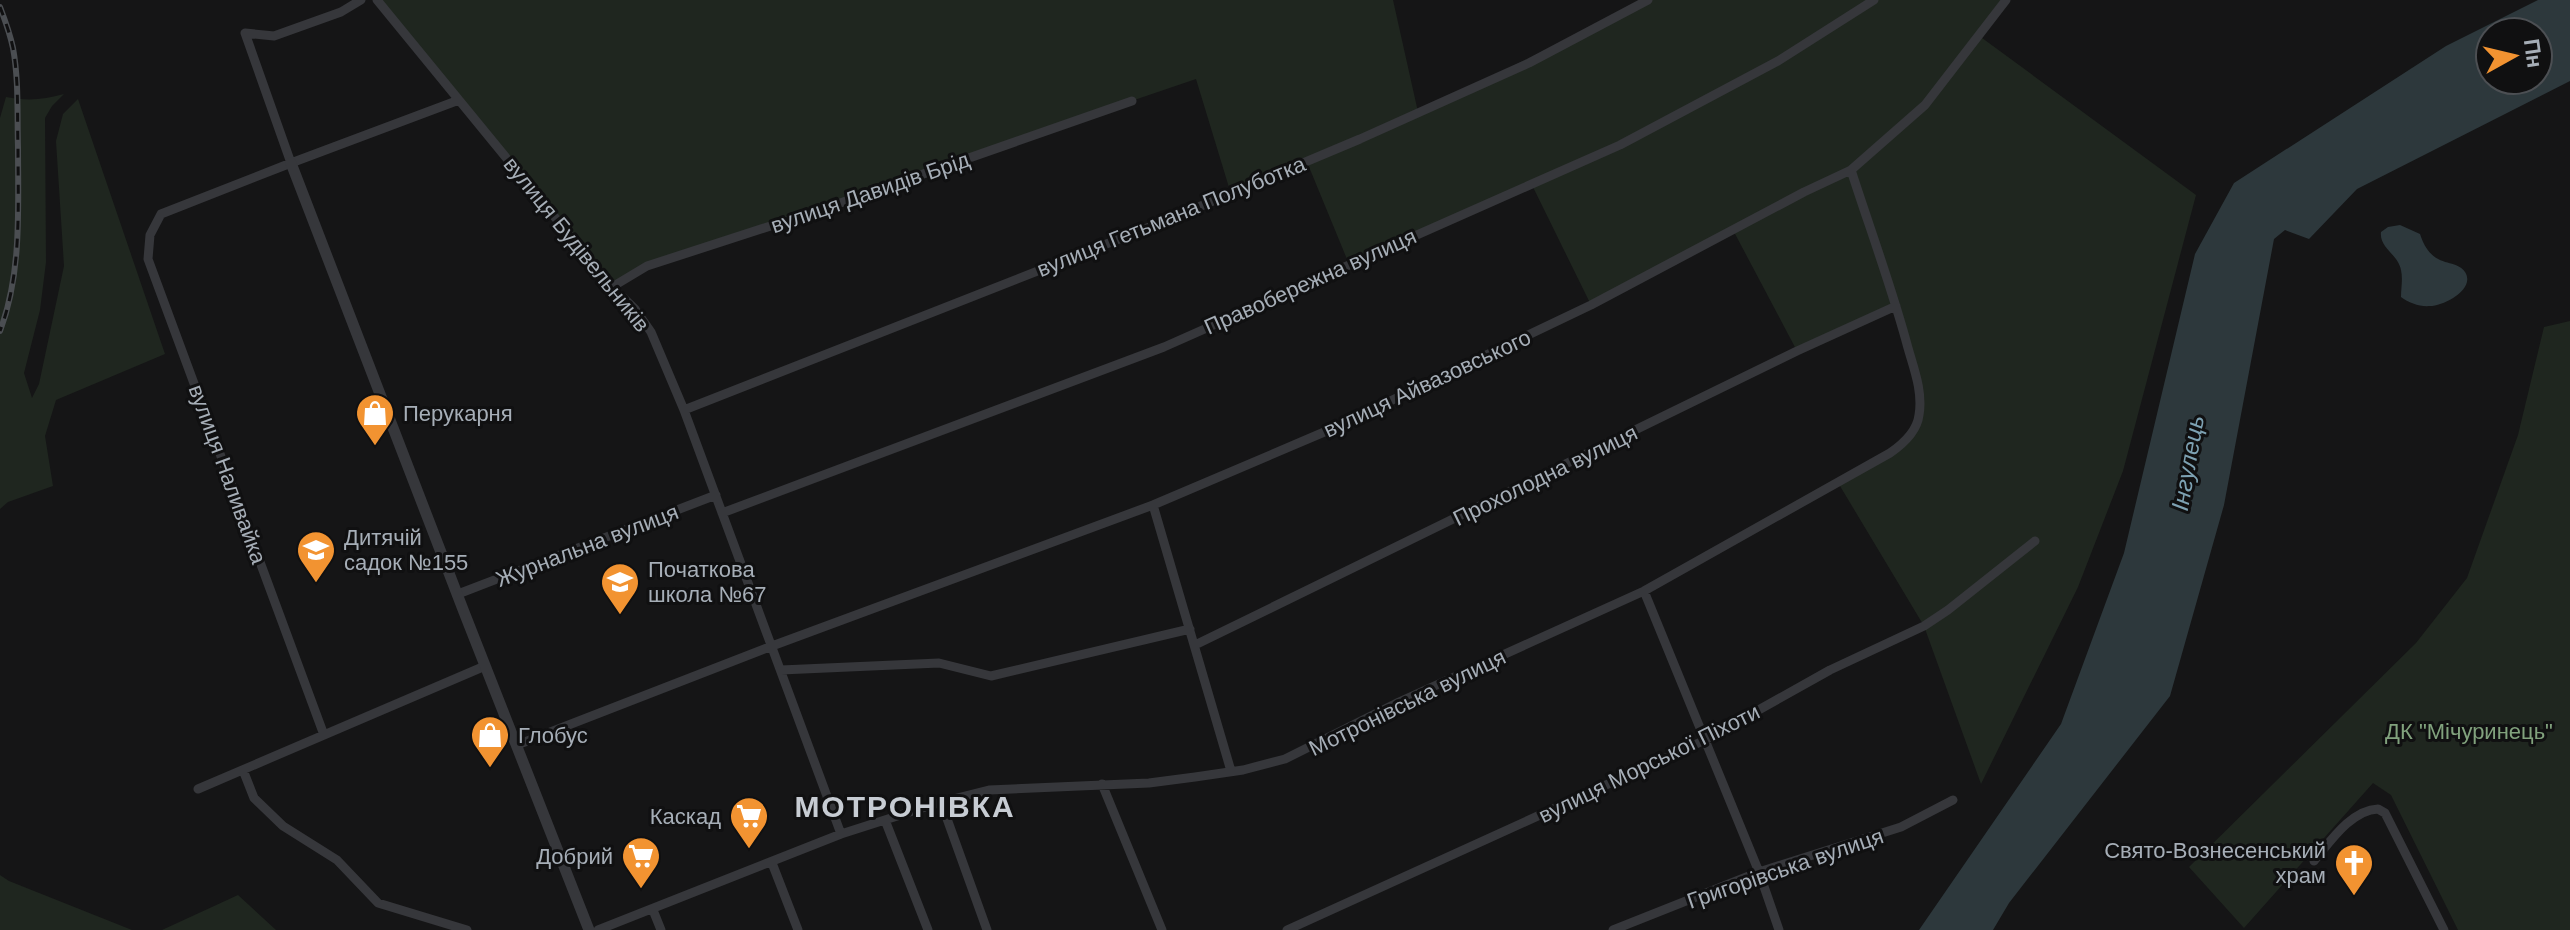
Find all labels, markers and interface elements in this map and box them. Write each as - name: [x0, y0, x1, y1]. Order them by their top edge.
- north arrow: [2474, 16, 2554, 96]
- text: Пн: [2519, 37, 2548, 69]
- street label: вулиця Давидів Брід: [768, 147, 973, 238]
- street label: вулиця Гетьмана Полуботка: [1033, 151, 1310, 282]
- street label: вулиця Будівельників: [499, 152, 655, 337]
- street label: Правобережна вулиця: [1200, 223, 1420, 340]
- street label: вулиця Айвазовського: [1320, 324, 1535, 442]
- street label: вулиця Наливайка: [183, 381, 272, 568]
- shop icon: Перукарня: [354, 392, 396, 447]
- place label: Перукарня: [403, 401, 513, 426]
- water label: Інгулець: [2166, 413, 2209, 513]
- street label: Прохолодна вулиця: [1449, 420, 1642, 531]
- street label: Журнальна вулиця: [492, 499, 682, 592]
- place label: Дитячій садок №155: [344, 525, 468, 575]
- school or university icon: Дитячій садок №155: [295, 529, 337, 584]
- place label: Початкова школа №67: [648, 557, 767, 607]
- school or university icon: Початкова школа №67: [599, 561, 641, 616]
- street label: Мотронівська вулиця: [1305, 644, 1510, 761]
- street label: вулиця Морської Піхоти: [1535, 699, 1764, 828]
- shop icon: Глобус: [469, 714, 511, 769]
- park label: ДК "Мічуринець": [2385, 719, 2553, 744]
- place label: Глобус: [518, 723, 588, 748]
- district label: МОТРОНІВКА: [794, 790, 1016, 823]
- supermarket icon: Каскад: [728, 795, 770, 850]
- place label: Каскад: [650, 804, 721, 829]
- street label: Григорівська вулиця: [1684, 823, 1887, 914]
- supermarket icon: Добрий: [620, 835, 662, 890]
- place label: Свято-Вознесенський храм: [2104, 838, 2326, 888]
- church icon: Свято-Вознесенський храм: [2333, 842, 2375, 897]
- place label: Добрий: [536, 844, 613, 869]

